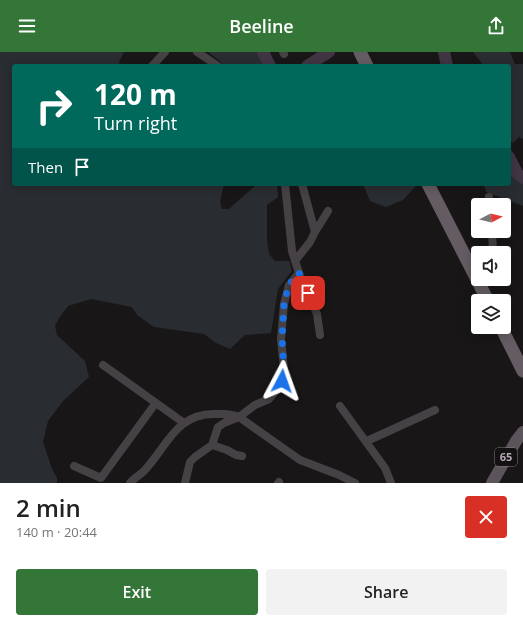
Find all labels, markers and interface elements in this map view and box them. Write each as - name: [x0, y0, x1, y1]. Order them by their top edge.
- text: Beeline: [229, 14, 294, 38]
- icon: menu: [16, 15, 38, 37]
- icon: share: [485, 15, 507, 37]
- text: 120 m: [94, 75, 177, 113]
- icon: right: [28, 80, 80, 132]
- text: Turn right: [94, 111, 177, 135]
- icon: arrive: [71, 156, 93, 178]
- text: Then: [28, 157, 63, 177]
- north arrow: [471, 198, 511, 238]
- map controls: [471, 198, 511, 334]
- button: sound: [471, 246, 511, 286]
- pin: [291, 276, 325, 310]
- icon: arrive: [297, 282, 319, 304]
- button: layers: [471, 294, 511, 334]
- position arrow: [261, 360, 303, 402]
- road number: 65: [495, 448, 517, 466]
- text: 2 min: [16, 491, 81, 524]
- button: close: [465, 496, 507, 538]
- text: 140 m · 20:44: [16, 523, 97, 541]
- button: Exit: [16, 569, 258, 615]
- button: Share: [266, 569, 507, 615]

